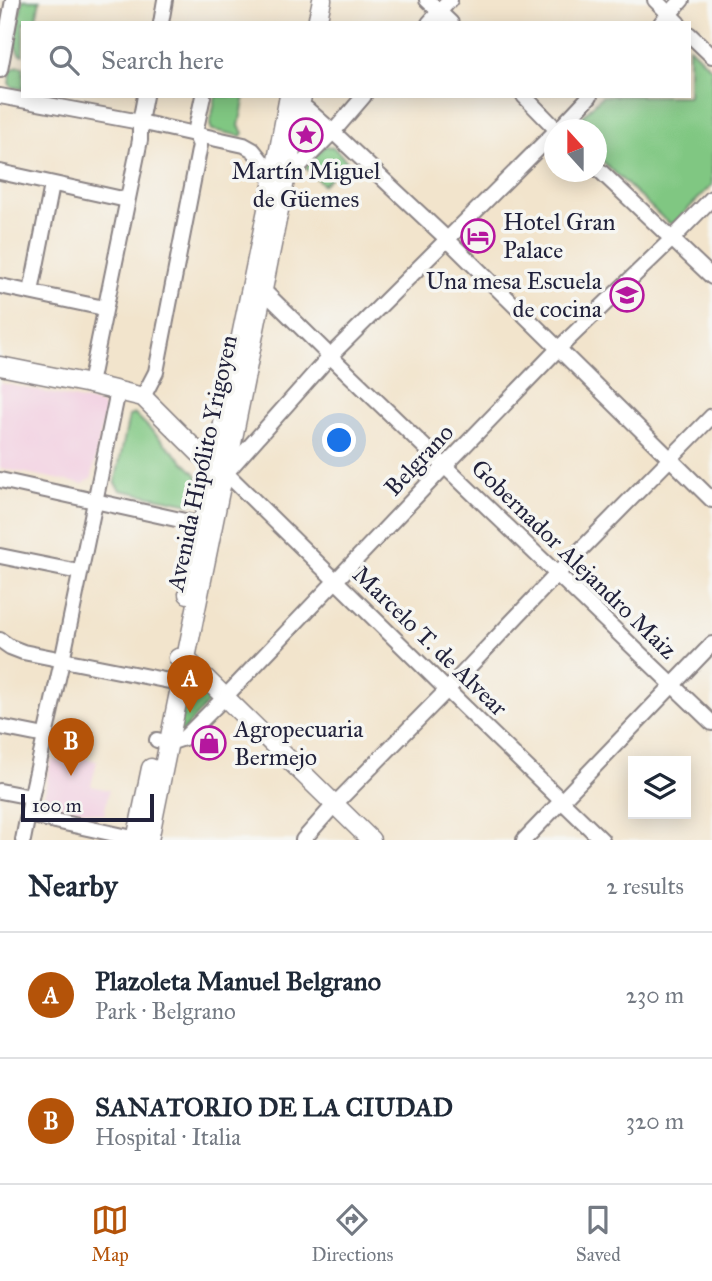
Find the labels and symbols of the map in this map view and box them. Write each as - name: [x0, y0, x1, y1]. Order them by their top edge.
- place icon: Martín Miguel de Güemes: [287, 116, 325, 154]
- north arrow: [544, 119, 607, 182]
- place label: Martín Miguel de Güemes: [231, 156, 381, 214]
- place label: Hotel Gran Palace: [503, 207, 616, 265]
- hotel icon: Hotel Gran Palace: [459, 217, 497, 255]
- place label: Una mesa Escuela de cocina: [426, 266, 603, 324]
- school or university icon: Una mesa Escuela de cocina: [608, 276, 646, 314]
- street label: Avenida Hipólito Yrigoyen: [160, 332, 244, 595]
- street label: Belgrano: [378, 418, 460, 502]
- your location: [322, 423, 356, 457]
- street label: Gobernador Alejandro Maiz: [465, 453, 683, 665]
- street label: Marcelo T. de Alvear: [346, 560, 514, 722]
- pin: A: [167, 655, 213, 713]
- place label: Agropecuaria Bermejo: [233, 714, 364, 772]
- pin: B: [48, 718, 94, 776]
- shop icon: Agropecuaria Bermejo: [190, 724, 228, 762]
- scale bar: [21, 791, 154, 823]

